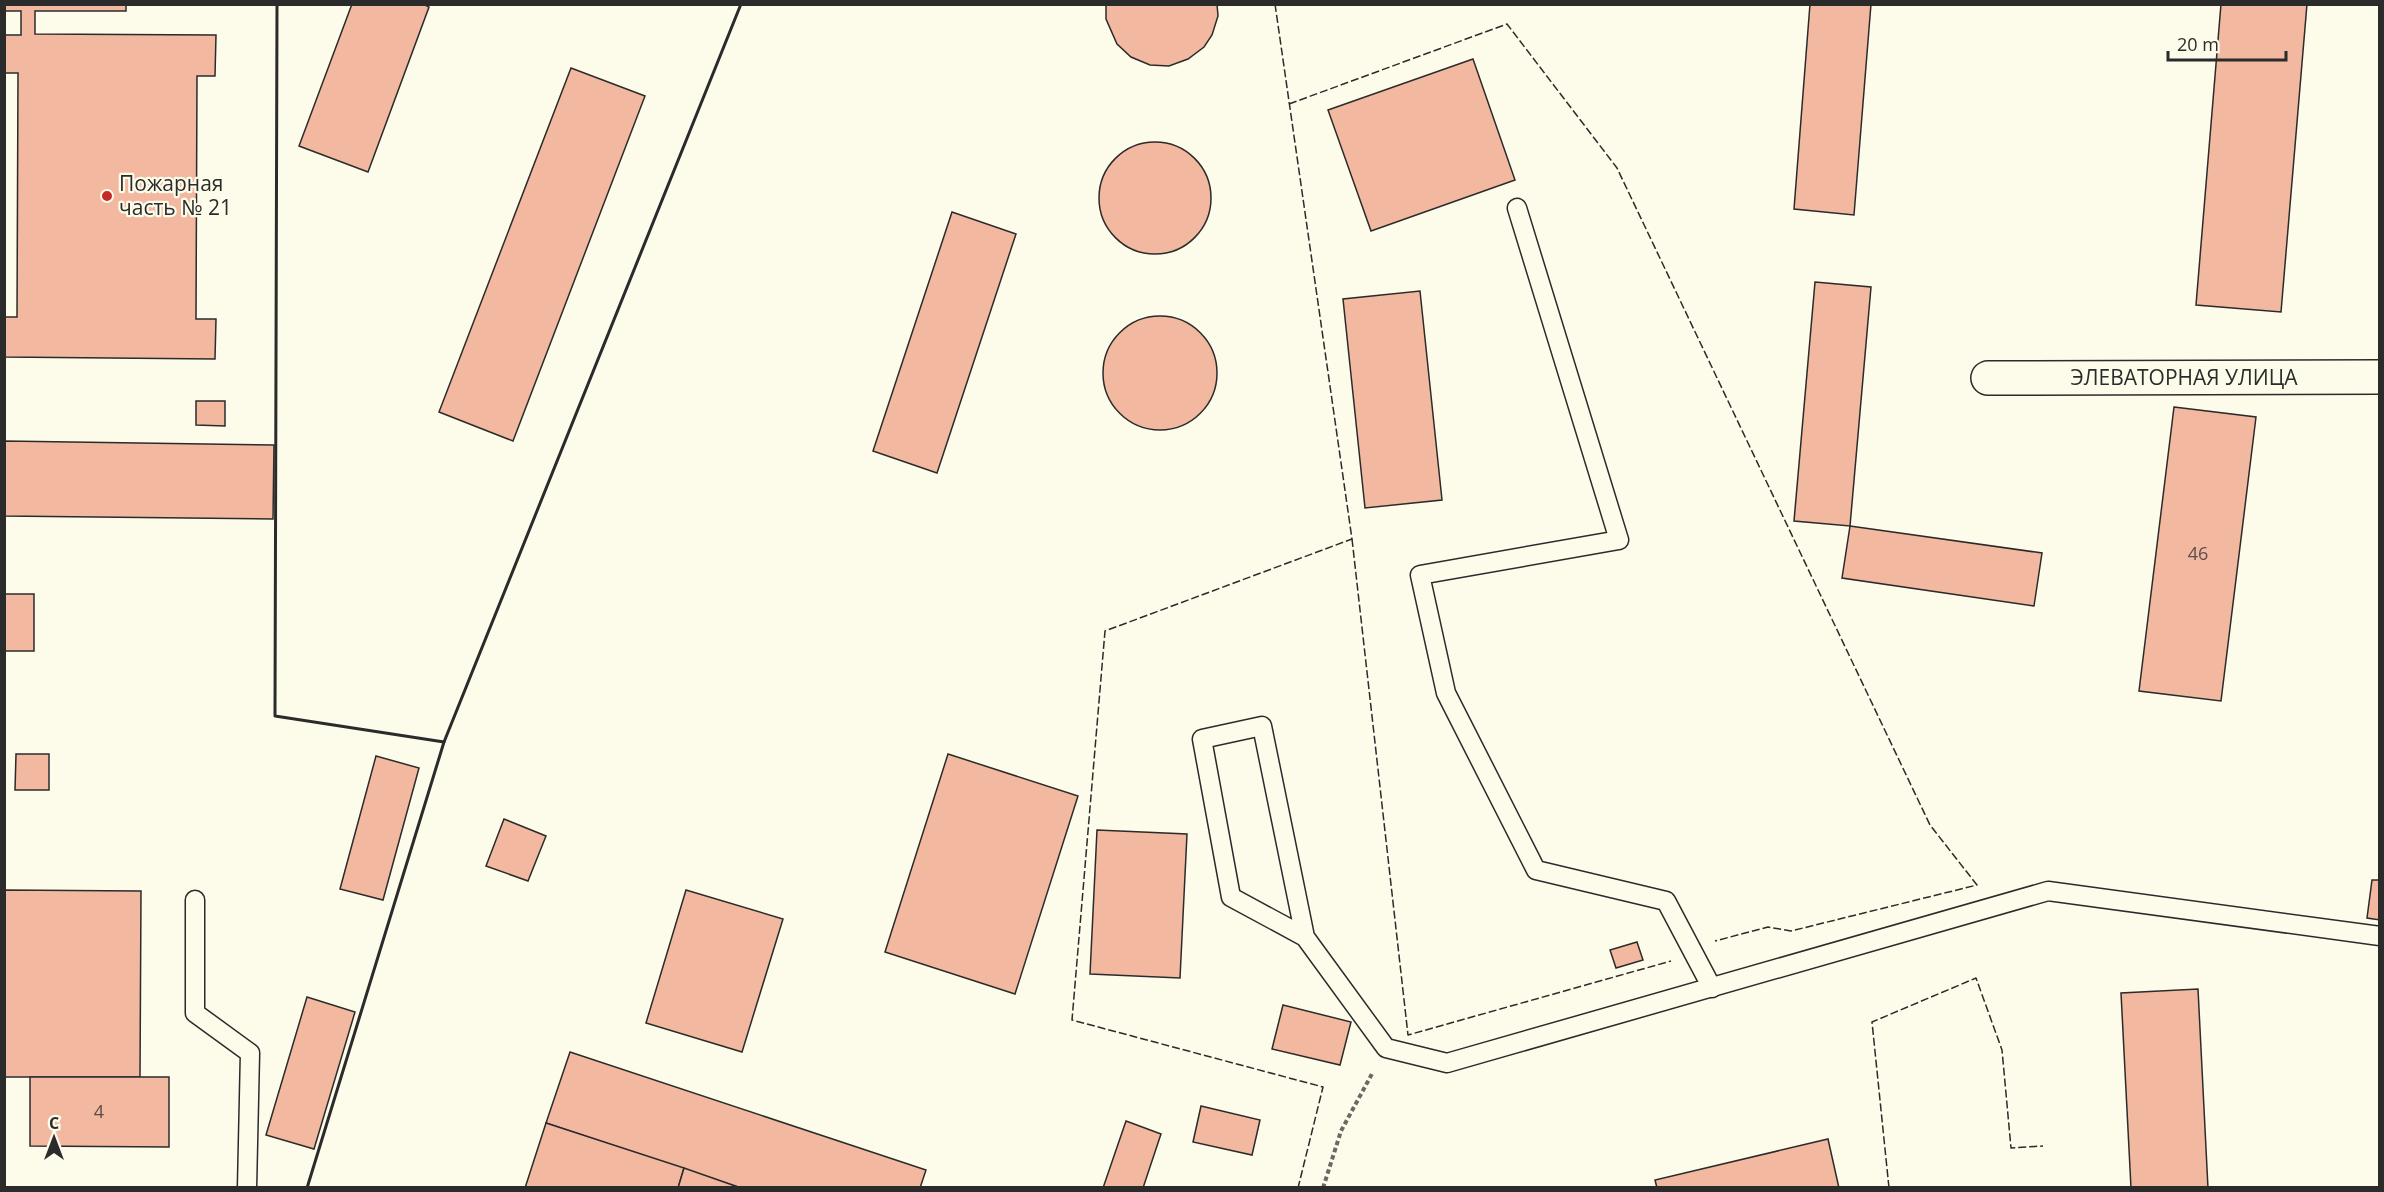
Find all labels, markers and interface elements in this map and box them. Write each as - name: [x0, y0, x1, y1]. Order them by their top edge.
- scale bar: [2168, 24, 2286, 62]
- text: 20 m: [2177, 32, 2219, 56]
- place label: Пожарная часть № 21: [119, 169, 232, 221]
- marker: Пожарная часть № 21: [100, 189, 114, 203]
- street label: ЭЛЕВАТОРНАЯ УЛИЦА: [2070, 363, 2298, 391]
- house number: 46: [2188, 541, 2208, 565]
- house number: 4: [94, 1099, 104, 1123]
- north arrow: [24, 1108, 84, 1168]
- text: С: [49, 1112, 59, 1134]

